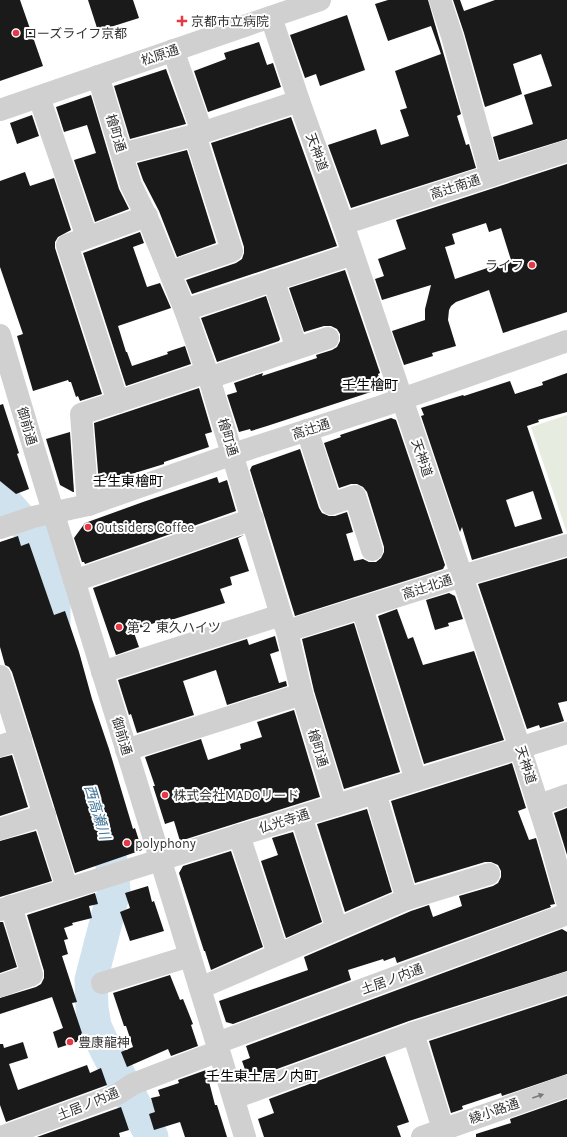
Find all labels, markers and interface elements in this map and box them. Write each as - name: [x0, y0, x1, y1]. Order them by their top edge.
- place label: 京都市立病院: [191, 14, 269, 29]
- marker: 京都市立病院: [176, 15, 188, 27]
- place label: ローズライフ京都: [24, 26, 127, 41]
- marker: ローズライフ京都: [11, 28, 21, 38]
- street label: 松原通: [139, 42, 181, 68]
- street label: 檜町通: [103, 112, 129, 154]
- street label: 天神道: [303, 131, 331, 173]
- street label: 高辻南通: [428, 172, 482, 202]
- place label: ライフ: [485, 258, 524, 273]
- marker: ライフ: [527, 260, 537, 270]
- district label: 壬生檜町: [342, 377, 398, 394]
- street label: 御前通: [14, 405, 40, 447]
- street label: 檜町通: [215, 416, 241, 458]
- street label: 高辻通: [290, 416, 332, 442]
- street label: 天神道: [409, 437, 435, 479]
- district label: 壬生東檜町: [93, 473, 163, 490]
- place label: Outsiders Coffee: [96, 520, 195, 535]
- marker: Outsiders Coffee: [83, 522, 93, 532]
- street label: 高辻北通: [400, 572, 454, 602]
- place label: 第２ 東久ハイツ: [127, 620, 221, 635]
- marker: 第２ 東久ハイツ: [114, 622, 124, 632]
- street label: 御前通: [109, 715, 135, 757]
- street label: 檜町通: [305, 727, 331, 769]
- street label: 天神道: [513, 744, 539, 786]
- water label: 西高瀬川: [81, 783, 114, 843]
- place label: 株式会社MADOリード: [173, 788, 299, 803]
- marker: 株式会社MADOリード: [160, 790, 170, 800]
- street label: 仏光寺通: [257, 806, 311, 836]
- place label: polyphony: [135, 836, 196, 851]
- marker: polyphony: [122, 838, 132, 848]
- street label: 土居ノ内通: [359, 961, 425, 997]
- place label: 豊康龍神: [78, 1035, 130, 1050]
- marker: 豊康龍神: [65, 1037, 75, 1047]
- district label: 壬生東土居ノ内町: [206, 1068, 318, 1085]
- street label: 土居ノ内通: [55, 1085, 121, 1123]
- one-way arrow: [532, 1093, 544, 1099]
- street label: 綾小路通: [467, 1095, 521, 1127]

